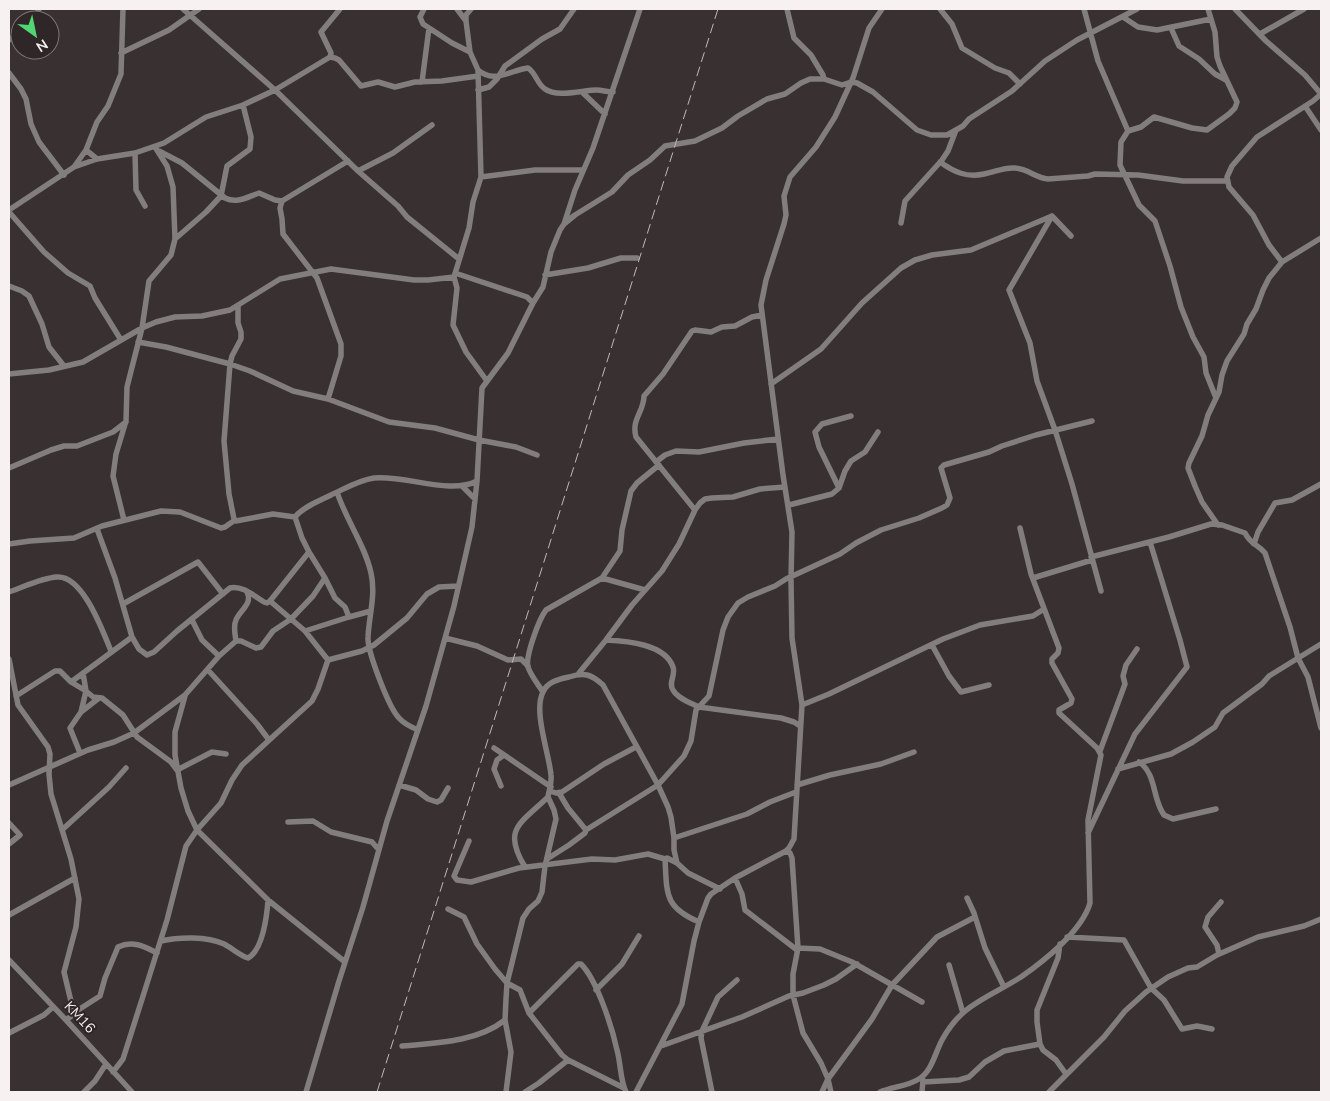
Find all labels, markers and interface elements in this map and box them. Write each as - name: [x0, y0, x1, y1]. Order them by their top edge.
- north arrow: [10, 10, 60, 60]
- text: N: [32, 35, 51, 56]
- street label: KM16: [60, 997, 99, 1038]

